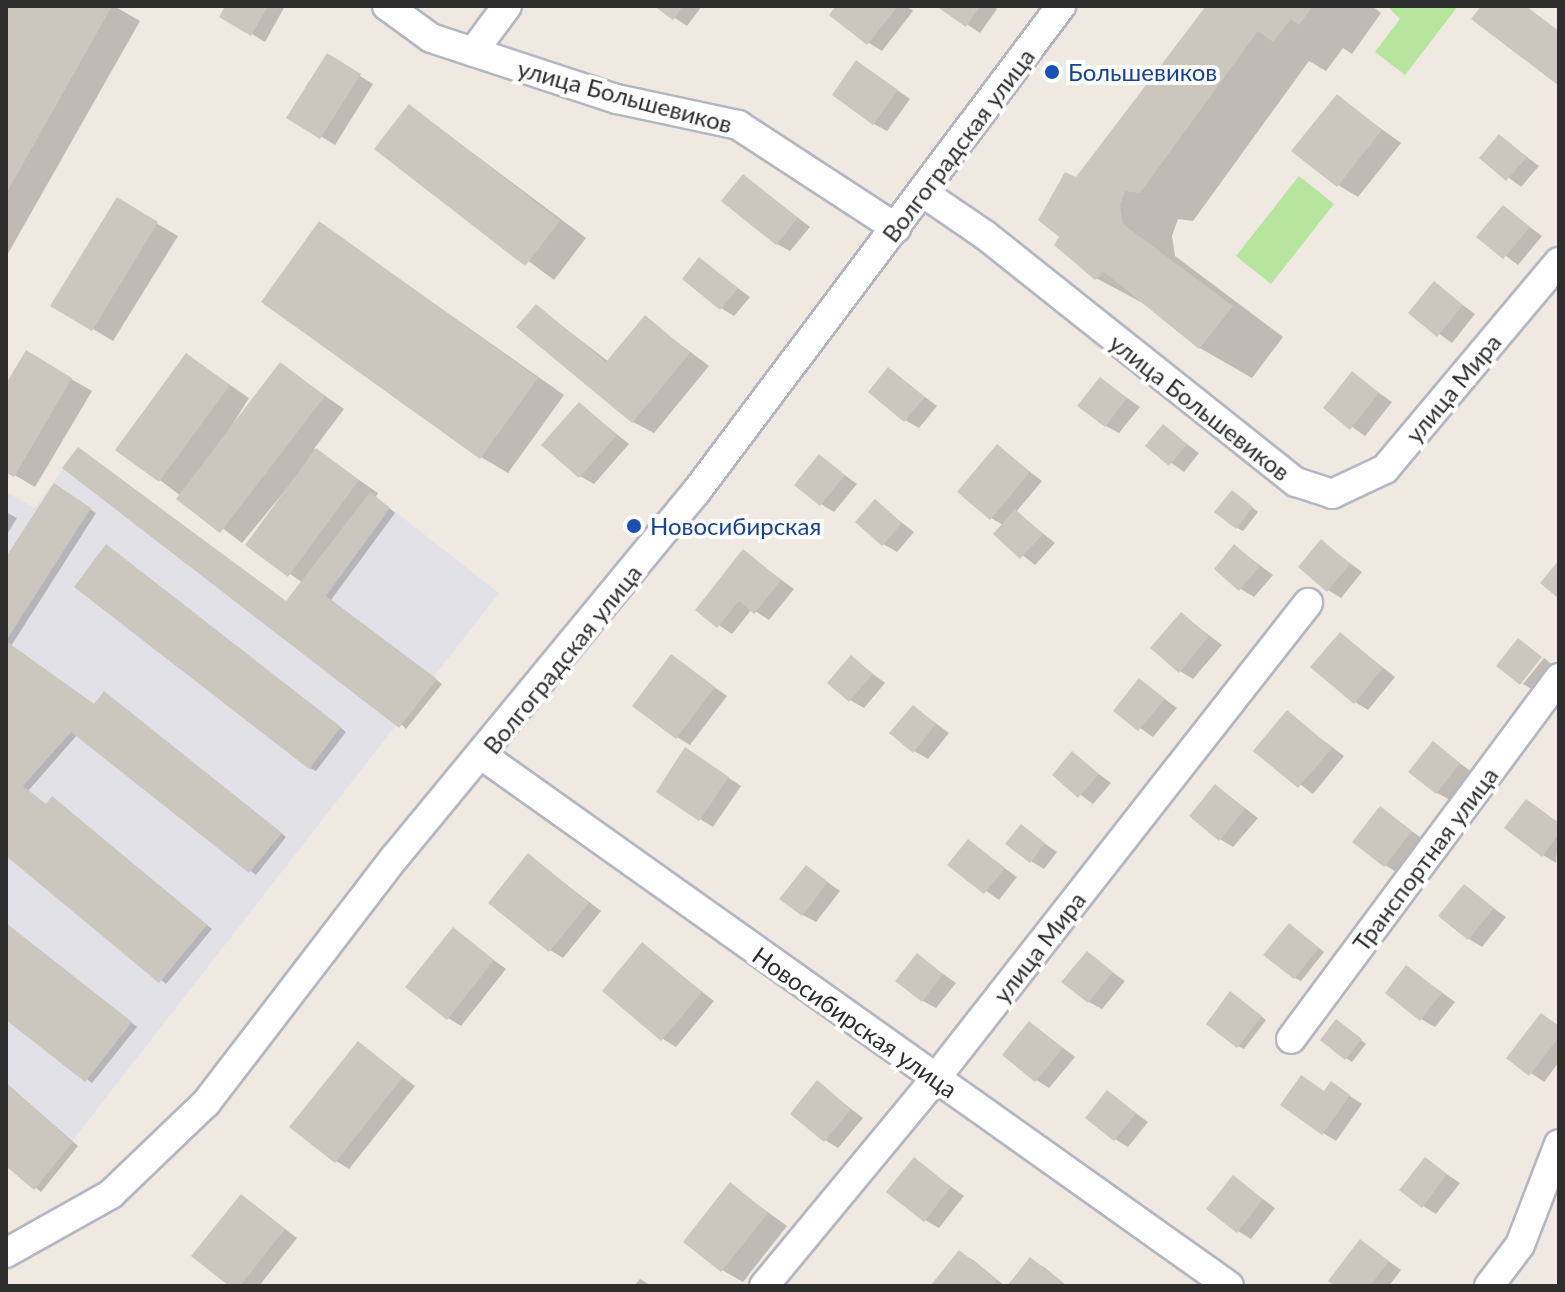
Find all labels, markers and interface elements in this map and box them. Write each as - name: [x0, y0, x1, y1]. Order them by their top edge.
- street label: Волгоградская улица: [876, 43, 1040, 247]
- street label: улица Большевиков: [515, 54, 735, 138]
- place label: Большевиков: [1068, 58, 1217, 86]
- marker: Большевиков: [1043, 63, 1061, 81]
- street label: улица Большевиков: [1104, 328, 1296, 486]
- street label: улица Мира: [1399, 328, 1507, 448]
- place label: Новосибирская: [650, 512, 821, 540]
- marker: Новосибирская: [625, 517, 643, 535]
- street label: Волгоградская улица: [477, 559, 647, 759]
- street label: Транспортная улица: [1346, 761, 1504, 957]
- street label: улица Мира: [987, 886, 1091, 1008]
- street label: Новосибирская улица: [747, 941, 963, 1103]

